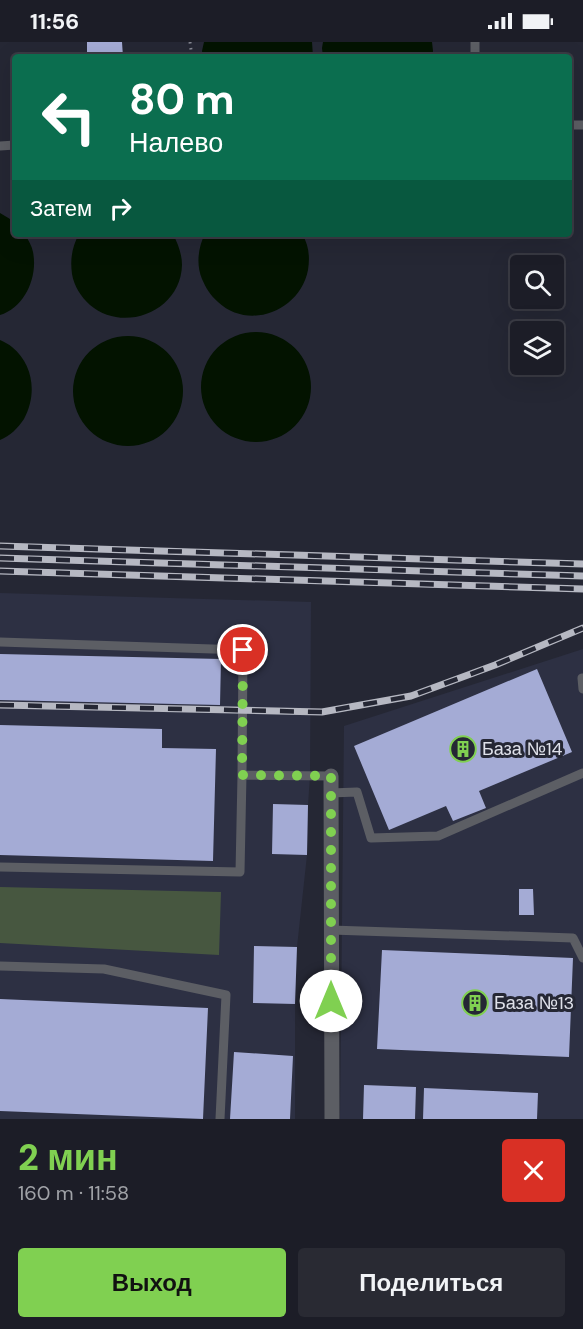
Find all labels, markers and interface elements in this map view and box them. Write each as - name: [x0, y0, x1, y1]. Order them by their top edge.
- text: 11:56: [30, 7, 79, 36]
- text: 80 m: [129, 72, 235, 127]
- icon: left: [30, 78, 108, 156]
- text: Налево: [129, 125, 223, 160]
- icon: right: [104, 192, 137, 225]
- text: Затем: [30, 194, 92, 223]
- map controls: [510, 255, 564, 375]
- button: search: [510, 255, 564, 309]
- button: layers: [510, 321, 564, 375]
- pin: [217, 624, 268, 675]
- icon: arrive: [226, 633, 259, 666]
- building icon: База №14: [448, 734, 478, 764]
- place label: База №14: [482, 737, 563, 761]
- position arrow: [299, 969, 363, 1033]
- building icon: База №13: [460, 988, 490, 1018]
- place label: База №13: [494, 991, 574, 1015]
- text: 2 мин: [18, 1134, 118, 1181]
- button: close: [502, 1139, 565, 1202]
- text: 160 m · 11:58: [18, 1180, 129, 1206]
- button: Выход: [18, 1248, 286, 1317]
- button: Поделиться: [298, 1248, 565, 1317]

